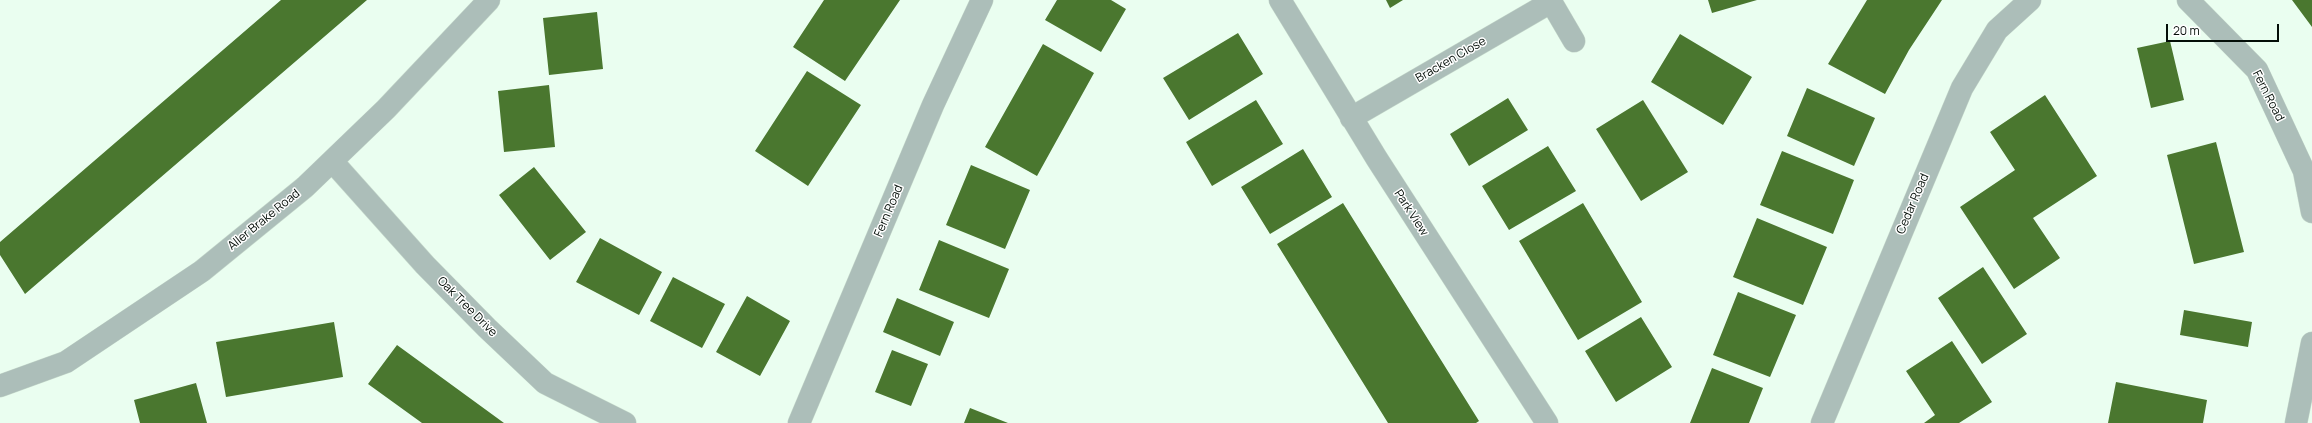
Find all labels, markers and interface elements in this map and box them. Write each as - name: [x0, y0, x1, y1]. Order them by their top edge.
- scale bar: [2168, 16, 2281, 42]
- text: 20 m: [2173, 22, 2200, 39]
- street label: Bracken Close: [1413, 34, 1489, 86]
- street label: Fern Road: [2249, 68, 2287, 124]
- street label: Cedar Road: [1894, 171, 1932, 237]
- street label: Fern Road: [872, 183, 906, 239]
- street label: Aller Brake Road: [225, 186, 303, 254]
- street label: Park View: [1391, 187, 1431, 239]
- street label: Oak Tree Drive: [434, 274, 500, 340]

